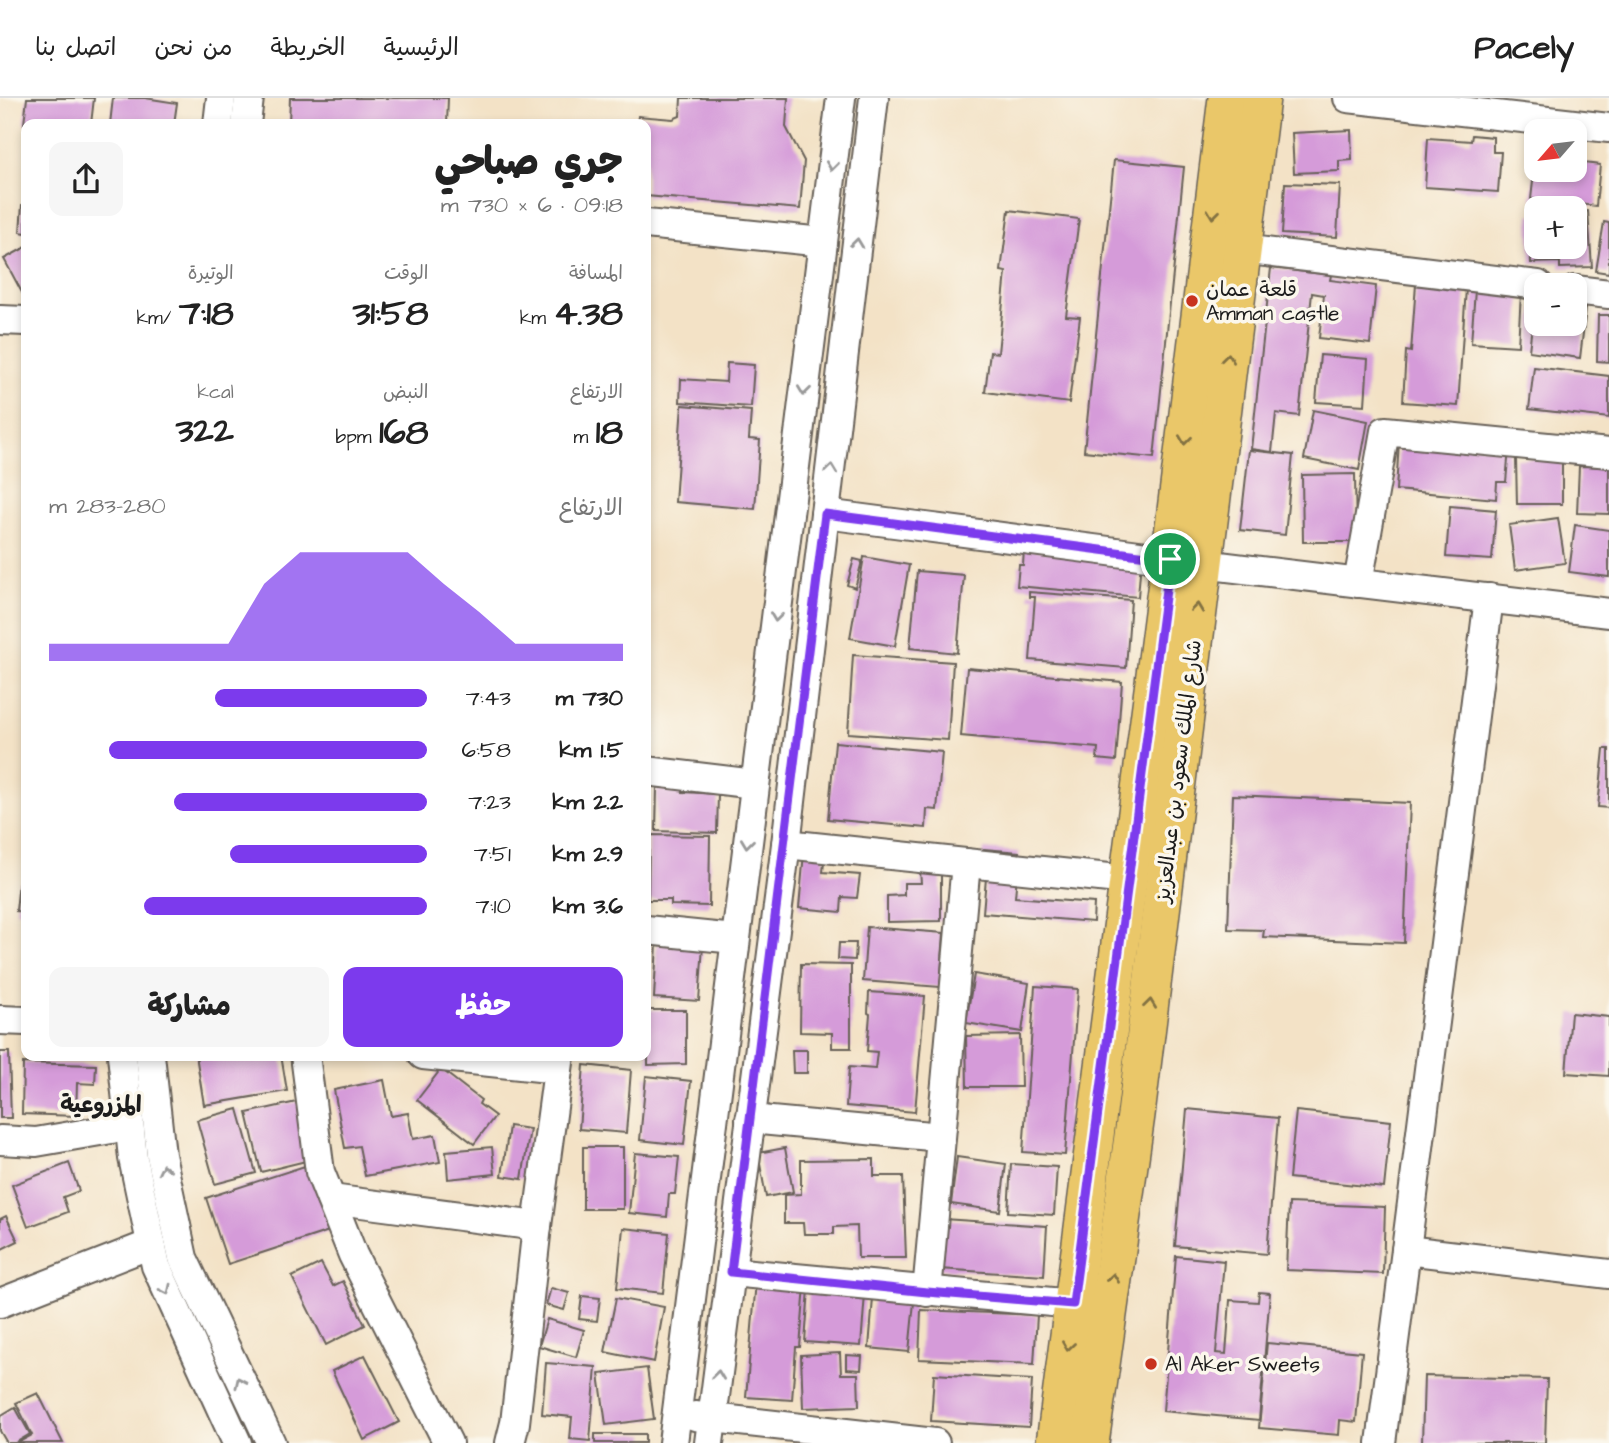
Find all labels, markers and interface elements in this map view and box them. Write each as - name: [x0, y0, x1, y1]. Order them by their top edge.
- text: Pacely: [1474, 25, 1574, 71]
- text: اتصل بنا: [35, 31, 116, 65]
- text: من نحن: [154, 31, 233, 65]
- text: الخريطة: [271, 31, 345, 65]
- text: الرئيسية: [383, 31, 459, 65]
- north arrow: [1524, 119, 1587, 182]
- map controls: [1524, 119, 1587, 336]
- text: جري صباحي: [434, 137, 623, 189]
- button: share: [49, 142, 123, 216]
- one-way arrow: [825, 160, 840, 172]
- text: 09:18 · 6 × 730 m: [441, 189, 623, 221]
- button: +: [1524, 196, 1587, 259]
- one-way arrow: [1206, 209, 1221, 220]
- one-way arrow: [849, 237, 864, 249]
- text: الوتيرة: [188, 260, 234, 287]
- text: الوقت: [384, 260, 428, 287]
- text: المسافة: [569, 260, 623, 287]
- button: −: [1524, 273, 1587, 336]
- place label: قلعة عمان Amman castle: [1206, 275, 1339, 328]
- text: 7:18: [179, 289, 234, 338]
- text: 31:58: [353, 289, 428, 338]
- text: 4.38: [554, 289, 623, 338]
- marker: قلعة عمان Amman castle: [1184, 293, 1200, 309]
- text: /km: [136, 305, 179, 332]
- text: km: [520, 305, 554, 332]
- one-way arrow: [1220, 352, 1235, 364]
- text: kcal: [197, 379, 234, 406]
- text: النبض: [383, 379, 428, 406]
- text: الارتفاع: [570, 379, 623, 406]
- one-way arrow: [797, 386, 812, 397]
- text: 322: [176, 406, 234, 455]
- text: 168: [379, 408, 428, 457]
- text: 18: [596, 408, 623, 457]
- text: bpm: [336, 424, 379, 451]
- text: m: [573, 424, 596, 451]
- one-way arrow: [1178, 434, 1193, 446]
- one-way arrow: [823, 463, 838, 475]
- text: 280–283 m: [49, 490, 166, 522]
- text: الارتفاع: [559, 492, 623, 524]
- pin: [1140, 529, 1200, 589]
- icon: arrive: [1151, 540, 1189, 578]
- one-way arrow: [1190, 602, 1205, 614]
- one-way arrow: [768, 611, 783, 623]
- street label: شارع الملك سعود بن عبدالعزيز: [1148, 638, 1209, 906]
- text: 7:43: [466, 682, 511, 714]
- text: 730 m: [556, 682, 623, 714]
- text: 6:58: [462, 734, 511, 766]
- text: 1.5 km: [559, 734, 623, 766]
- text: 7:23: [468, 786, 511, 818]
- text: 2.2 km: [552, 786, 623, 818]
- one-way arrow: [740, 837, 755, 849]
- text: 7:51: [474, 838, 511, 870]
- text: 2.9 km: [552, 838, 623, 870]
- text: 7:10: [476, 890, 511, 922]
- text: 3.6 km: [552, 890, 623, 922]
- button: مشاركة: [49, 967, 329, 1047]
- button: حفظ: [343, 967, 623, 1047]
- one-way arrow: [1142, 998, 1157, 1010]
- district label: المزروعية: [60, 1089, 142, 1121]
- one-way arrow: [158, 1163, 173, 1175]
- one-way arrow: [1106, 1272, 1121, 1284]
- one-way arrow: [158, 1283, 172, 1295]
- one-way arrow: [1060, 1340, 1075, 1352]
- place label: Al Aker Sweets: [1165, 1350, 1320, 1379]
- marker: Al Aker Sweets: [1143, 1356, 1159, 1372]
- one-way arrow: [710, 1369, 725, 1381]
- one-way arrow: [234, 1377, 248, 1389]

